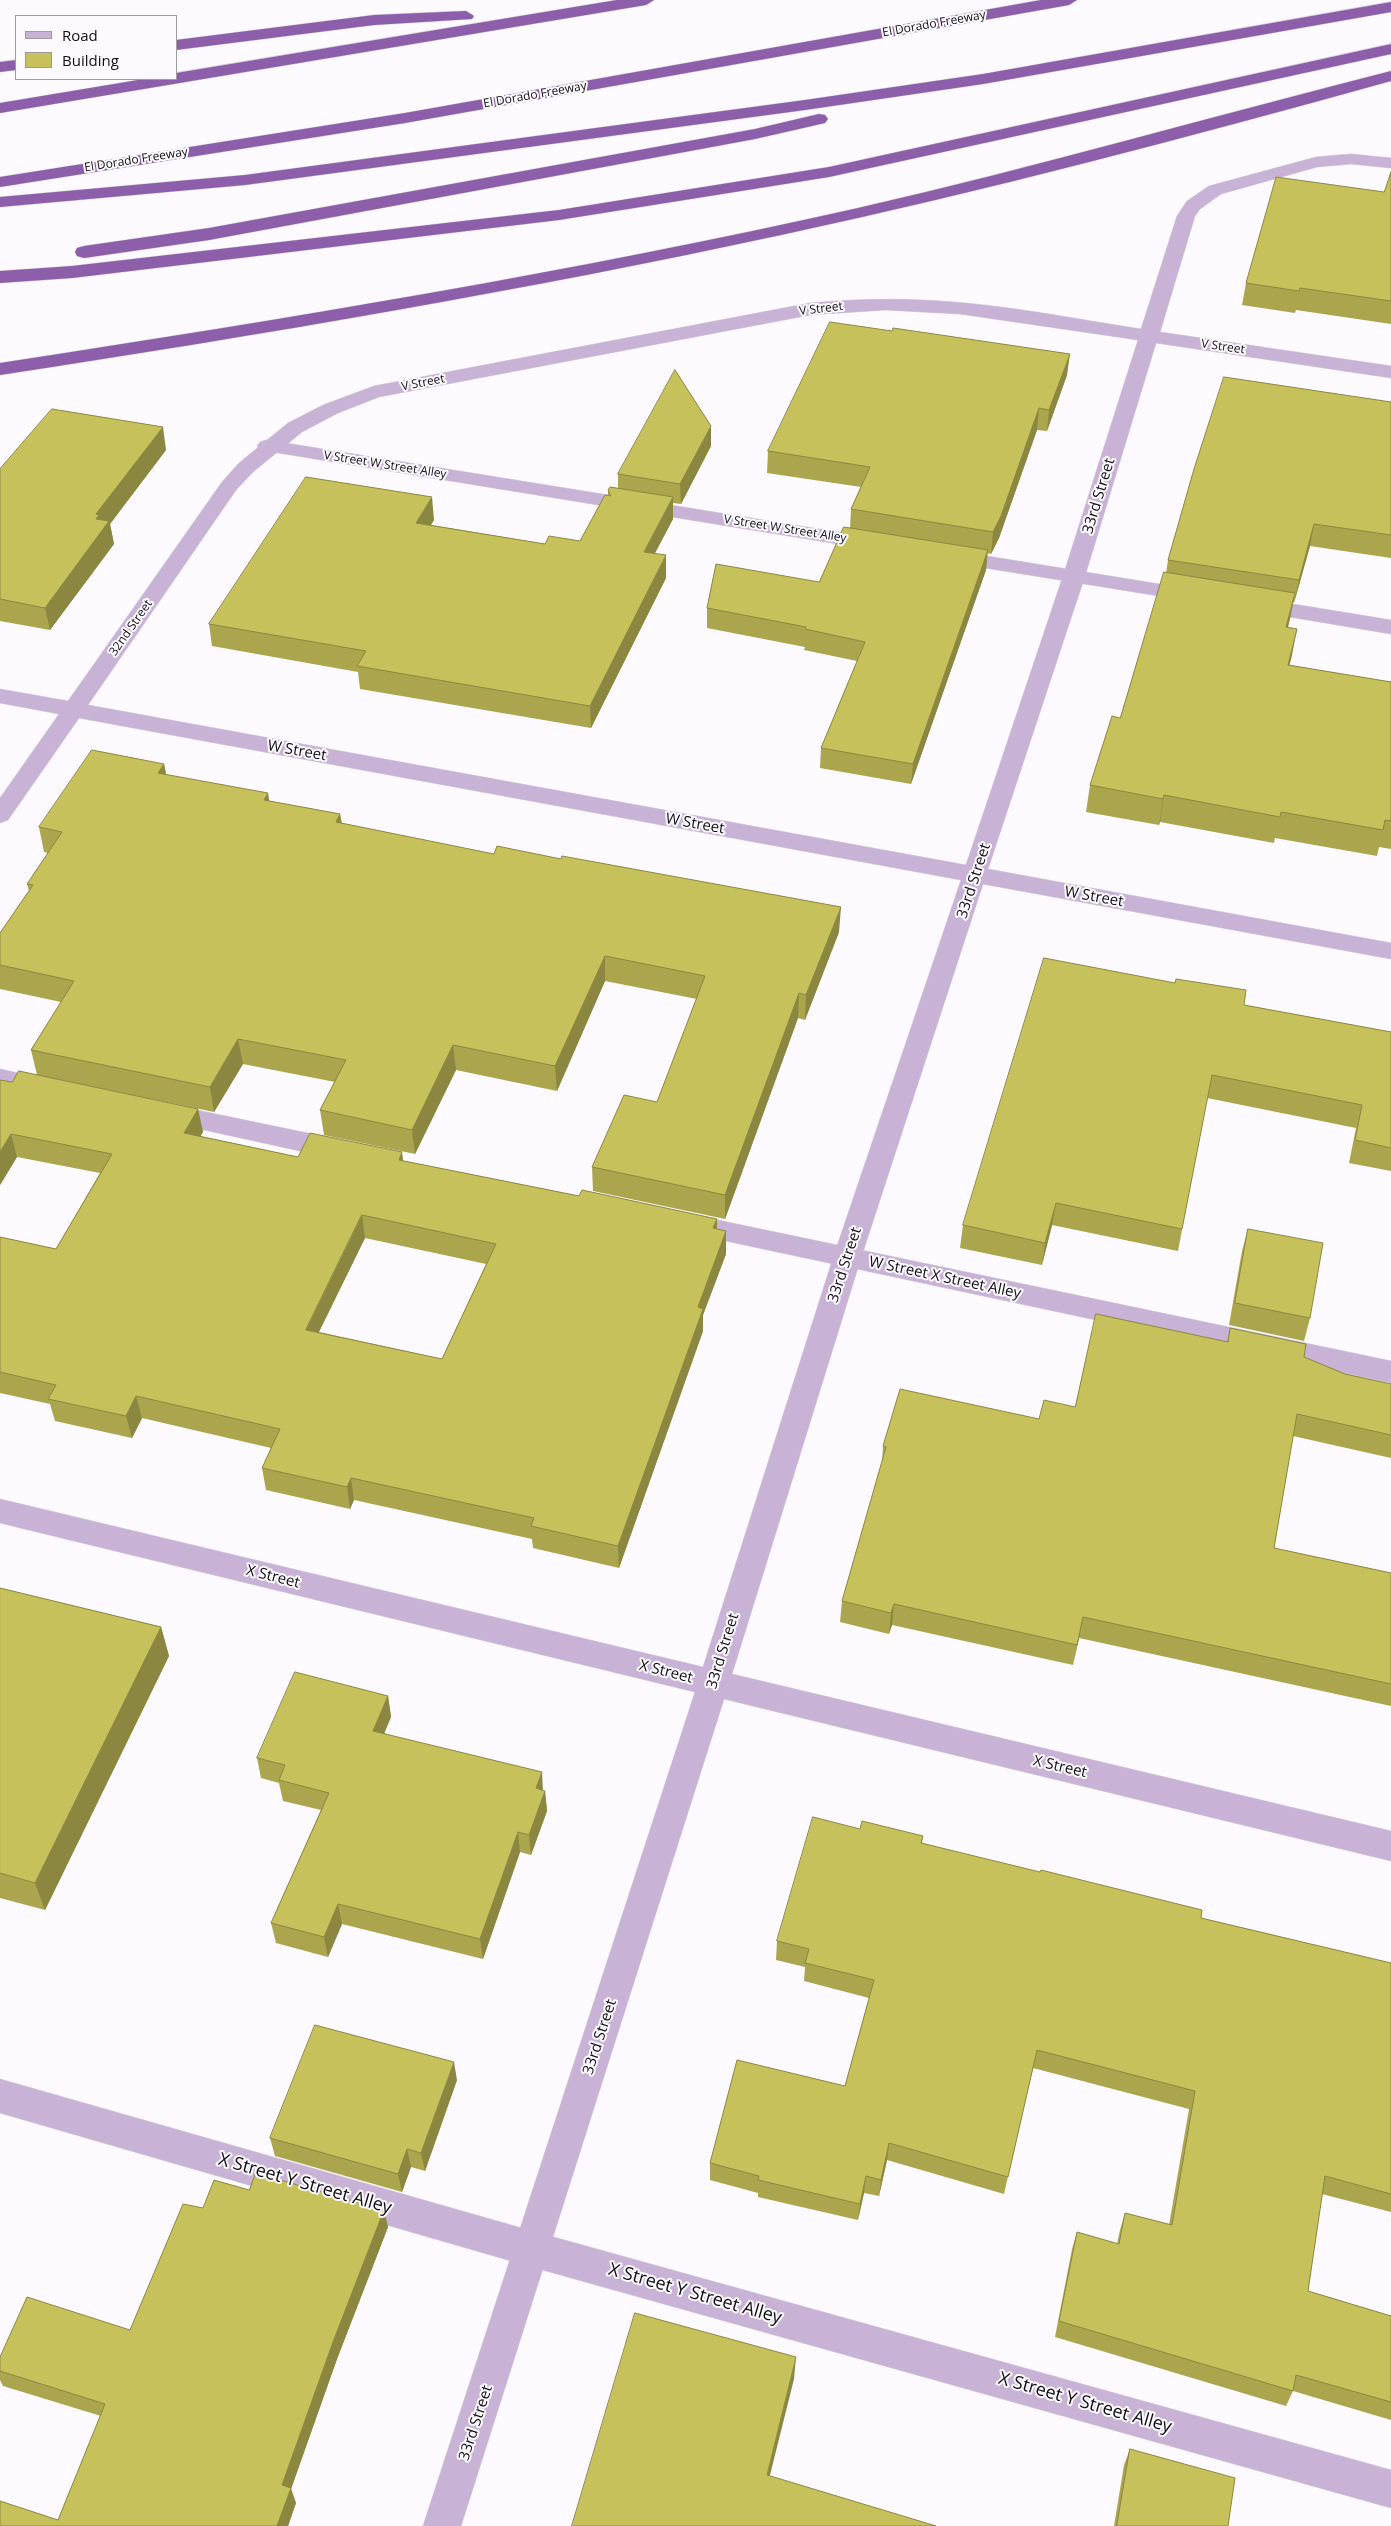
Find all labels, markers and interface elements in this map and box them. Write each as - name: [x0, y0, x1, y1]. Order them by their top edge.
- street label: El Dorado Freeway: [881, 8, 987, 40]
- legend: [15, 15, 178, 80]
- text: Road: [62, 25, 98, 45]
- text: Building: [62, 50, 119, 70]
- street label: El Dorado Freeway: [482, 79, 588, 111]
- street label: El Dorado Freeway: [83, 145, 189, 175]
- street label: V Street: [798, 299, 844, 319]
- street label: V Street: [1200, 337, 1246, 357]
- street label: V Street: [400, 372, 446, 394]
- street label: V Street W Street Alley: [323, 448, 447, 482]
- street label: 33rd Street: [1079, 456, 1119, 536]
- street label: V Street W Street Alley: [723, 512, 847, 546]
- street label: 32nd Street: [106, 597, 156, 659]
- street label: W Street: [266, 737, 328, 765]
- street label: W Street: [664, 810, 726, 838]
- street label: 33rd Street: [953, 841, 995, 921]
- street label: W Street: [1063, 883, 1125, 911]
- street label: 33rd Street: [824, 1225, 866, 1305]
- street label: W Street X Street Alley: [867, 1253, 1023, 1303]
- street label: X Street: [244, 1562, 302, 1592]
- street label: 33rd Street: [703, 1611, 743, 1691]
- street label: X Street: [637, 1657, 695, 1687]
- street label: X Street: [1031, 1752, 1089, 1782]
- street label: 33rd Street: [579, 1997, 621, 2077]
- street label: X Street Y Street Alley: [216, 2149, 394, 2219]
- street label: X Street Y Street Alley: [606, 2259, 784, 2329]
- street label: X Street Y Street Alley: [996, 2368, 1174, 2438]
- street label: 33rd Street: [455, 2383, 497, 2463]

